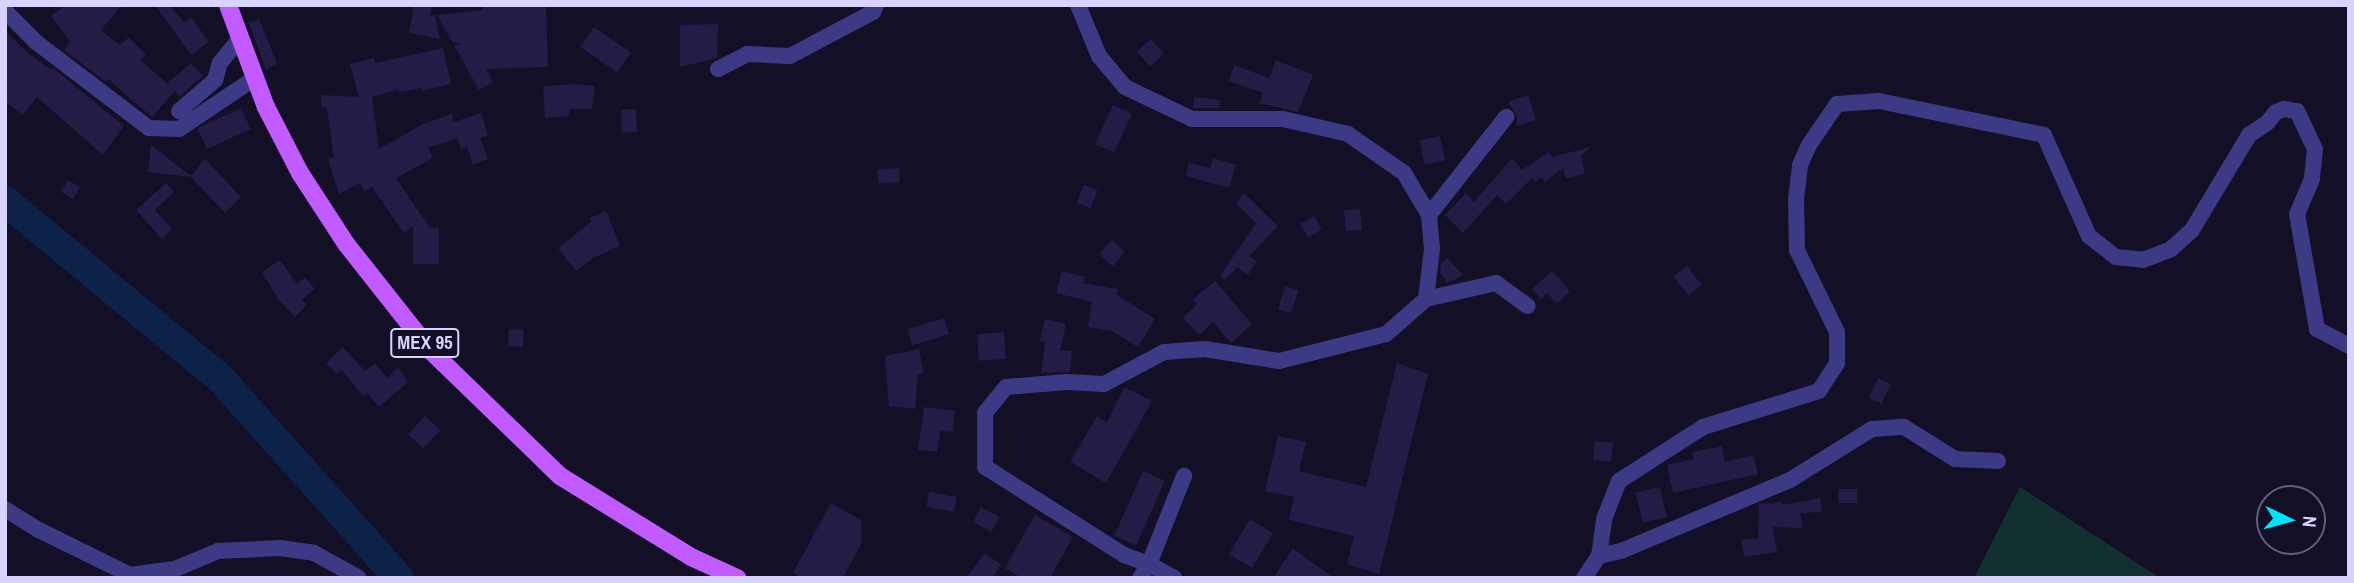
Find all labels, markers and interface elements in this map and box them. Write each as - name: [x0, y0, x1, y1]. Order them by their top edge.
- road number: MEX 95: [390, 328, 460, 358]
- north arrow: [2256, 485, 2326, 555]
- text: N: [2296, 515, 2323, 528]

